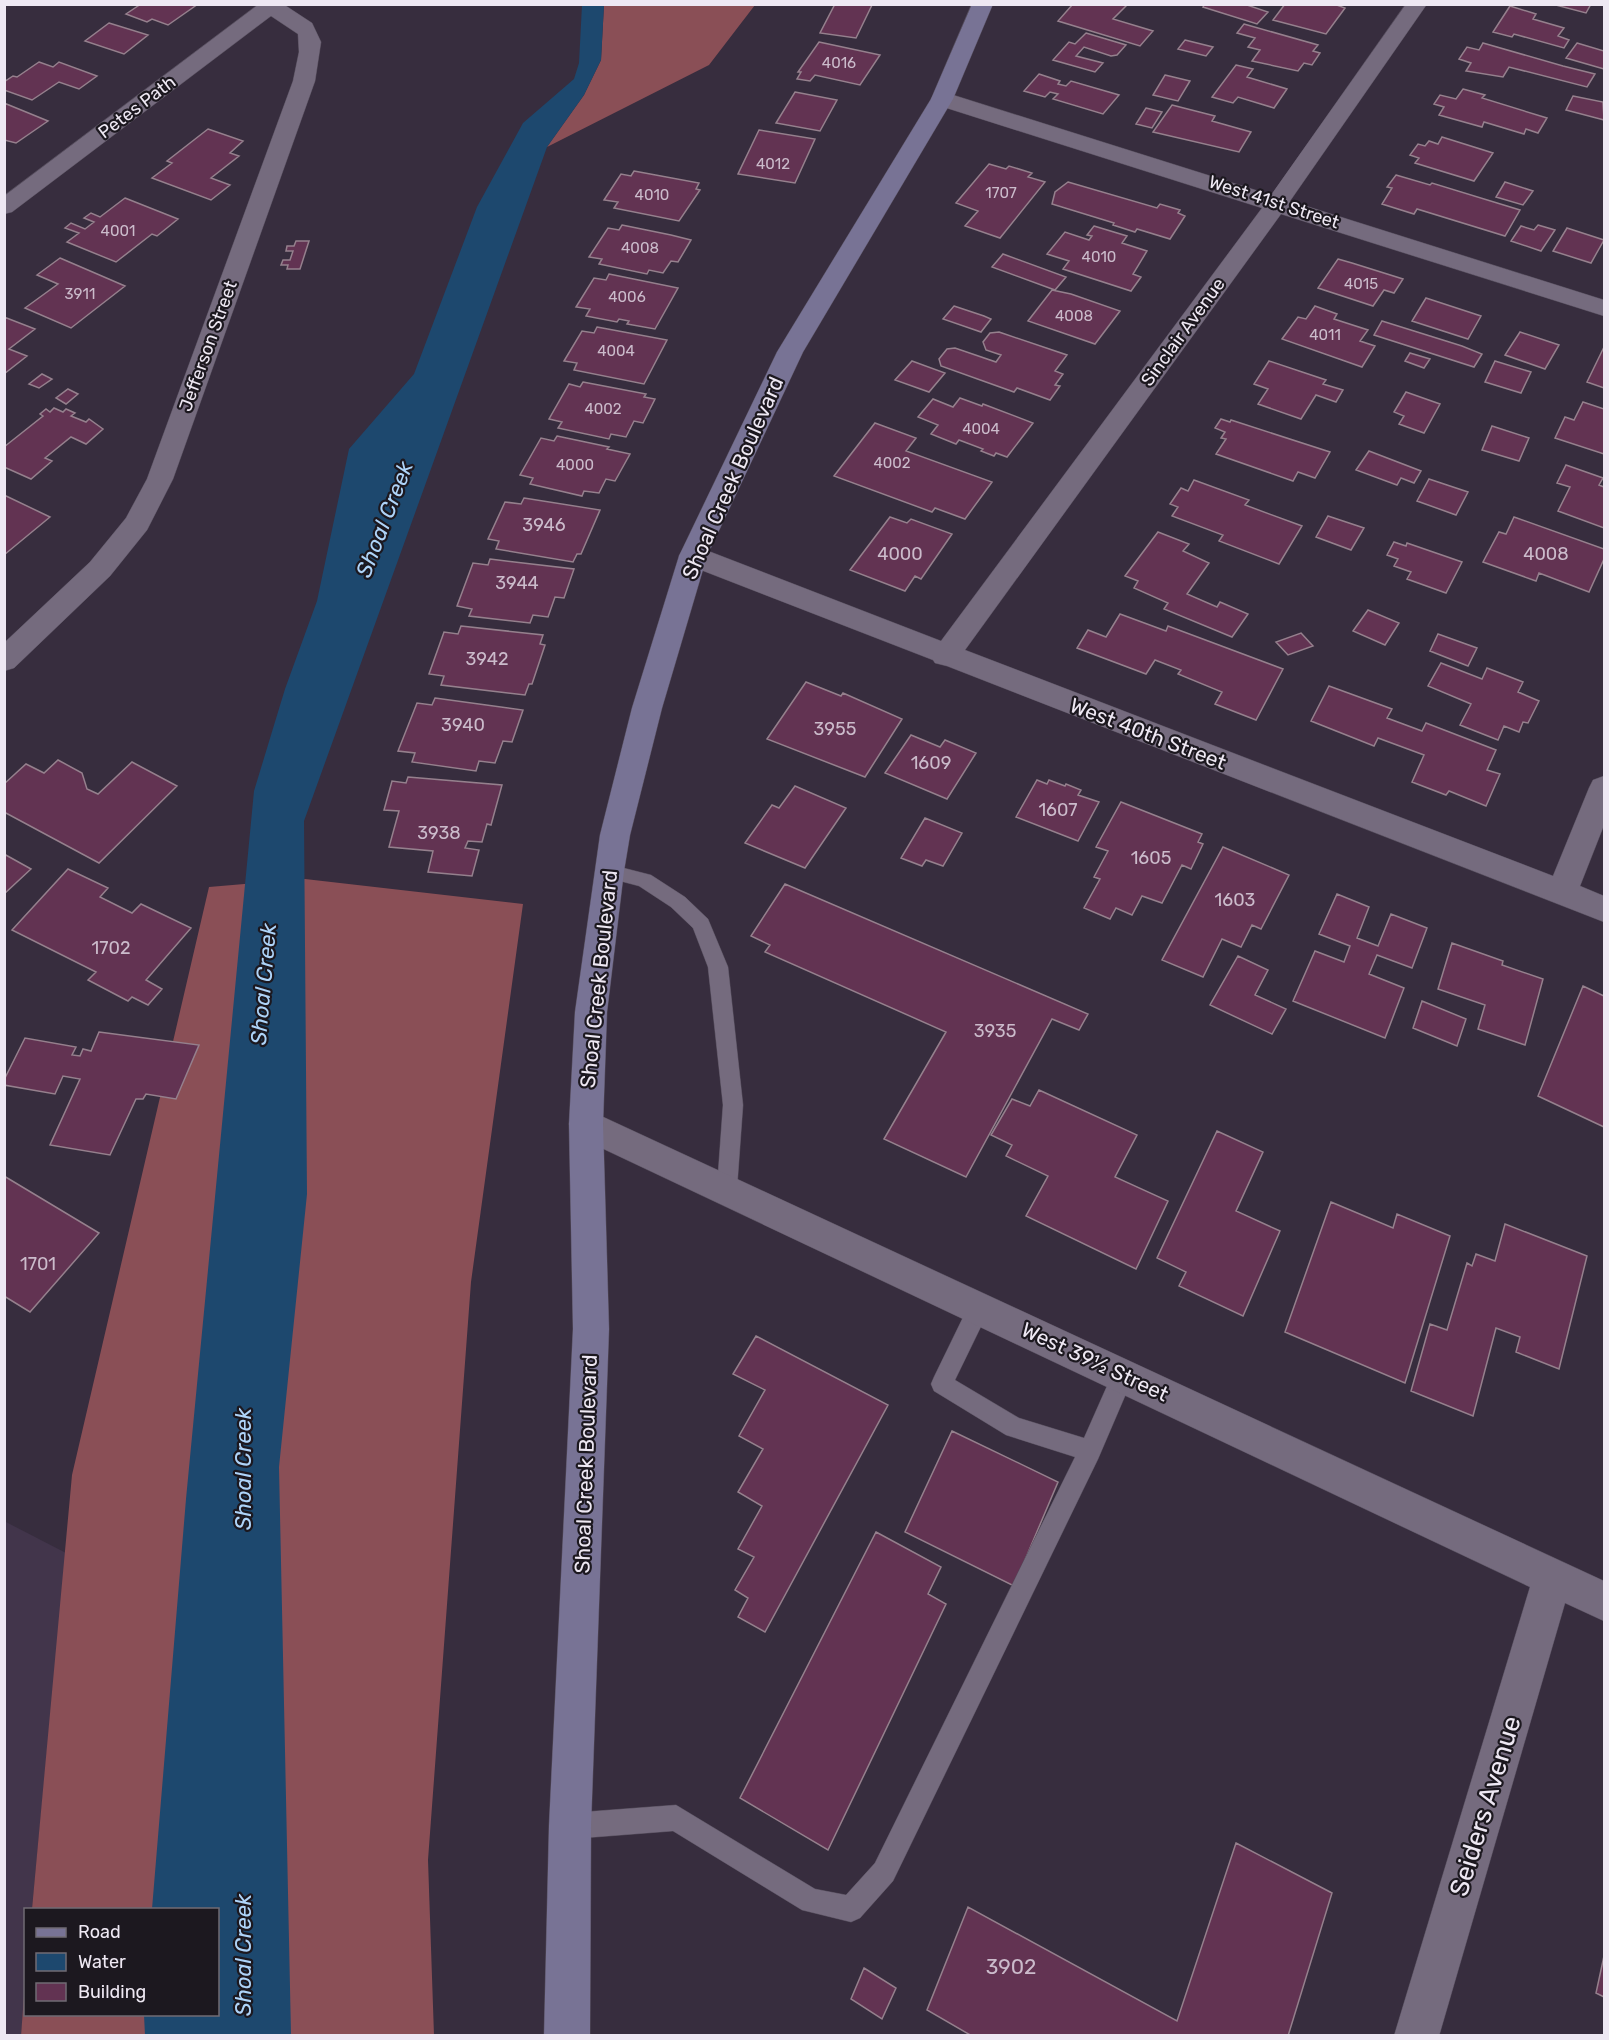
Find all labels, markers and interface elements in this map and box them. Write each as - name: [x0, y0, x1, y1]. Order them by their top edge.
- house number: 4016: [822, 54, 856, 72]
- street label: Petes Path: [94, 71, 180, 143]
- house number: 4012: [756, 155, 790, 173]
- street label: West 41st Street: [1206, 171, 1342, 233]
- house number: 1707: [985, 184, 1017, 202]
- house number: 4010: [635, 186, 669, 204]
- house number: 4001: [101, 222, 135, 240]
- house number: 4008: [621, 239, 659, 257]
- house number: 4010: [1082, 248, 1116, 266]
- street label: Sinclair Avenue: [1136, 274, 1230, 390]
- house number: 4015: [1344, 275, 1378, 293]
- street label: Jefferson Street: [174, 278, 242, 414]
- house number: 3911: [65, 285, 95, 303]
- house number: 4006: [608, 288, 646, 306]
- house number: 4008: [1055, 307, 1093, 325]
- house number: 4011: [1309, 326, 1341, 344]
- house number: 4004: [597, 342, 635, 360]
- street label: Shoal Creek Boulevard: [677, 373, 789, 583]
- house number: 4002: [584, 400, 622, 418]
- house number: 4004: [962, 420, 1000, 438]
- house number: 4002: [873, 454, 911, 472]
- house number: 4000: [556, 456, 594, 474]
- water label: Shoal Creek: [350, 457, 419, 581]
- house number: 3946: [522, 514, 566, 536]
- house number: 4000: [877, 543, 923, 565]
- house number: 4008: [1523, 543, 1569, 565]
- house number: 3944: [495, 572, 539, 594]
- house number: 3942: [466, 648, 508, 670]
- street label: West 40th Street: [1066, 692, 1230, 775]
- house number: 3940: [441, 714, 485, 736]
- house number: 3955: [814, 718, 856, 740]
- house number: 1609: [911, 752, 951, 774]
- house number: 1607: [1038, 799, 1078, 821]
- house number: 3938: [417, 822, 461, 844]
- house number: 1605: [1131, 847, 1171, 869]
- street label: Shoal Creek Boulevard: [575, 869, 622, 1089]
- house number: 1603: [1215, 889, 1255, 911]
- water label: Shoal Creek: [245, 921, 282, 1046]
- house number: 1702: [92, 937, 130, 959]
- house number: 3935: [974, 1020, 1016, 1042]
- house number: 1701: [20, 1253, 56, 1275]
- street label: West 39½ Street: [1018, 1317, 1173, 1407]
- street label: Shoal Creek Boulevard: [569, 1354, 602, 1574]
- water label: Shoal Creek: [230, 1407, 257, 1530]
- street label: Seiders Avenue: [1443, 1712, 1528, 1900]
- water label: Shoal Creek: [230, 1893, 257, 2016]
- legend: [24, 1908, 219, 2016]
- text: Road: [78, 1921, 121, 1943]
- text: Water: [78, 1951, 126, 1973]
- house number: 3902: [986, 1954, 1036, 1979]
- text: Building: [78, 1981, 146, 2003]

